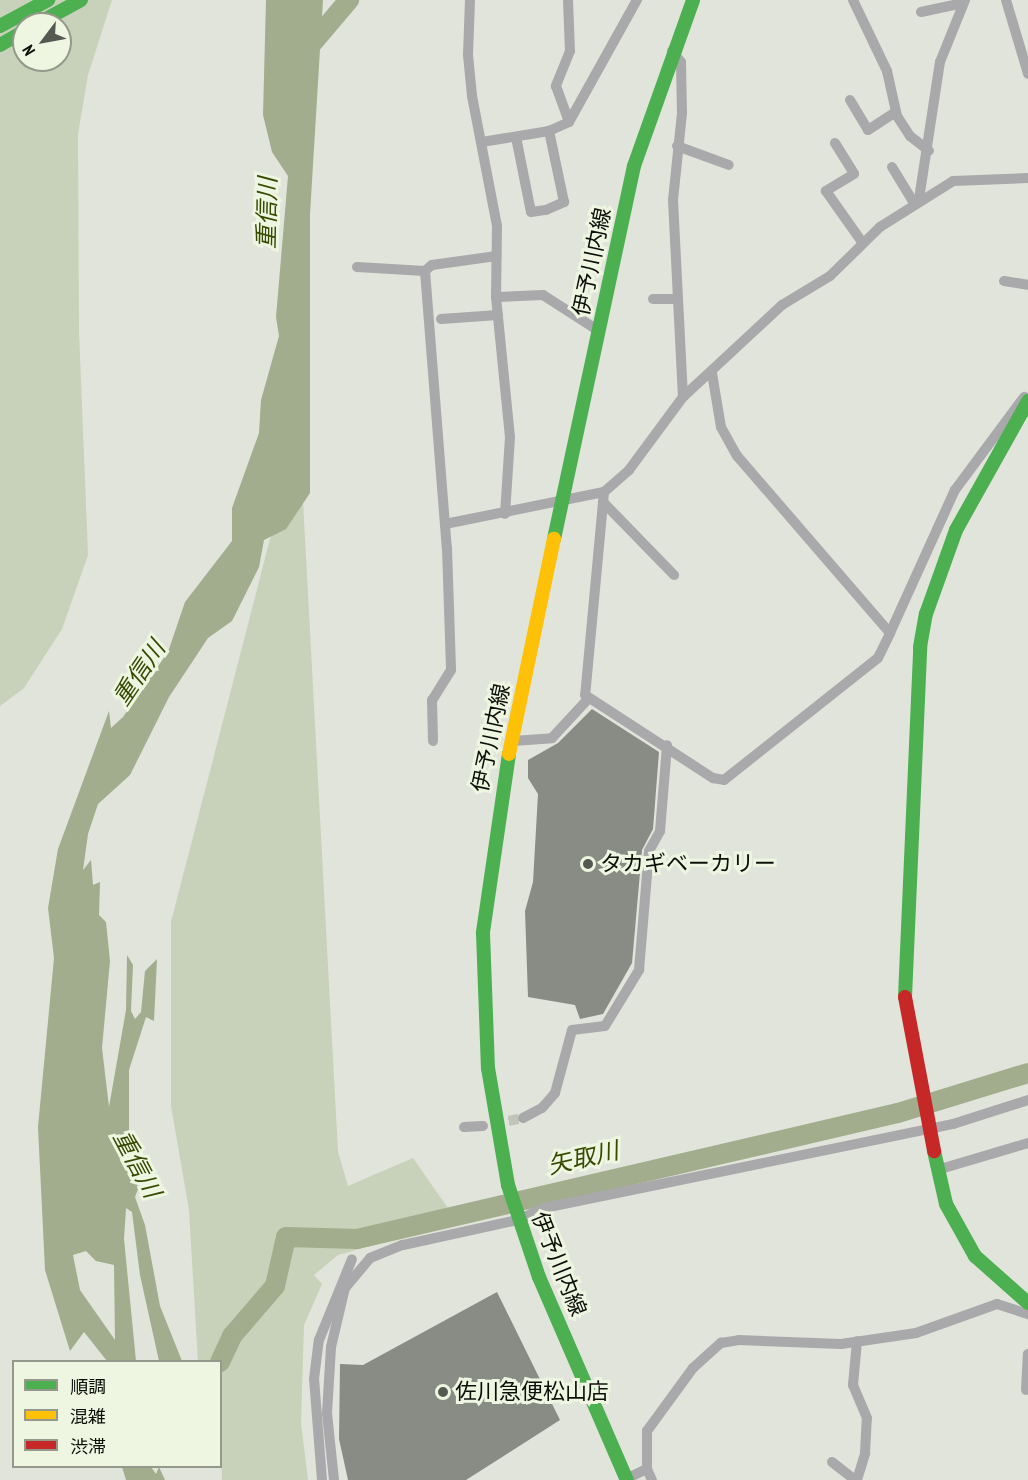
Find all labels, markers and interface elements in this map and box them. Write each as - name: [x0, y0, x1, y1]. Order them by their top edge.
- north arrow: [12, 12, 72, 72]
- text: N: [18, 42, 39, 59]
- water label: 重信川: [252, 177, 282, 249]
- street label: 伊予川内線: [568, 205, 616, 319]
- water label: 重信川: [107, 635, 171, 711]
- street label: 伊予川内線: [467, 681, 515, 795]
- place label: タカギベーカリー: [600, 851, 776, 877]
- marker: タカギベーカリー: [581, 857, 595, 871]
- water label: 重信川: [107, 1125, 167, 1203]
- water label: 矢取川: [545, 1136, 621, 1180]
- street label: 伊予川内線: [526, 1208, 592, 1320]
- legend: [12, 1360, 222, 1468]
- text: 順調: [70, 1375, 106, 1398]
- place label: 佐川急便松山店: [455, 1379, 609, 1405]
- marker: 佐川急便松山店: [436, 1385, 450, 1399]
- text: 混雑: [70, 1405, 106, 1428]
- text: 渋滞: [70, 1435, 106, 1458]

